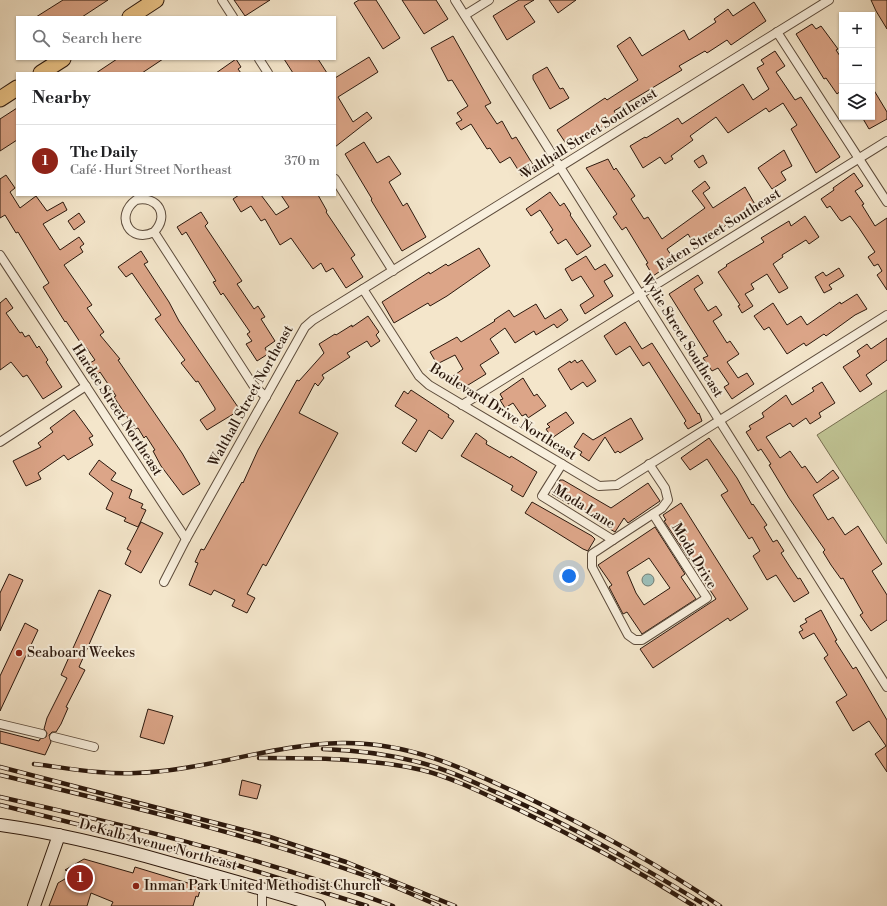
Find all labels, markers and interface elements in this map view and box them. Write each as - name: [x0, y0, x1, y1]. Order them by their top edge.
- map controls: [839, 12, 875, 120]
- button: +: [839, 12, 875, 48]
- search box: [16, 16, 336, 60]
- icon: search: [30, 27, 52, 49]
- text: Search here: [62, 29, 142, 48]
- button: −: [839, 48, 875, 84]
- street label: Walthall Street Southeast: [516, 84, 661, 184]
- button: layers: [839, 84, 875, 120]
- text: Nearby: [32, 87, 91, 109]
- text: The Daily: [70, 143, 138, 162]
- text: 1: [42, 153, 48, 169]
- text: 370 m: [284, 153, 320, 169]
- text: Café · Hurt Street Northeast: [70, 162, 232, 178]
- street label: Esten Street Southeast: [654, 185, 784, 275]
- street label: Wylie Street Southeast: [636, 270, 727, 401]
- street label: Walthall Street Northeast: [204, 322, 297, 471]
- street label: Hardee Street Northeast: [68, 341, 166, 479]
- street label: Boulevard Drive Northeast: [425, 359, 580, 465]
- street label: Moda Lane: [550, 481, 618, 533]
- street label: Moda Drive: [667, 520, 721, 592]
- your location: [559, 566, 579, 586]
- place label: Seaboard Weekes: [27, 644, 135, 662]
- marker: Seaboard Weekes: [14, 648, 24, 658]
- street label: DeKalb Avenue Northeast: [77, 815, 239, 875]
- pin: 1: [67, 863, 93, 893]
- place label: Inman Park United Methodist Church: [144, 877, 381, 895]
- marker: Inman Park United Methodist Church: [131, 881, 141, 891]

